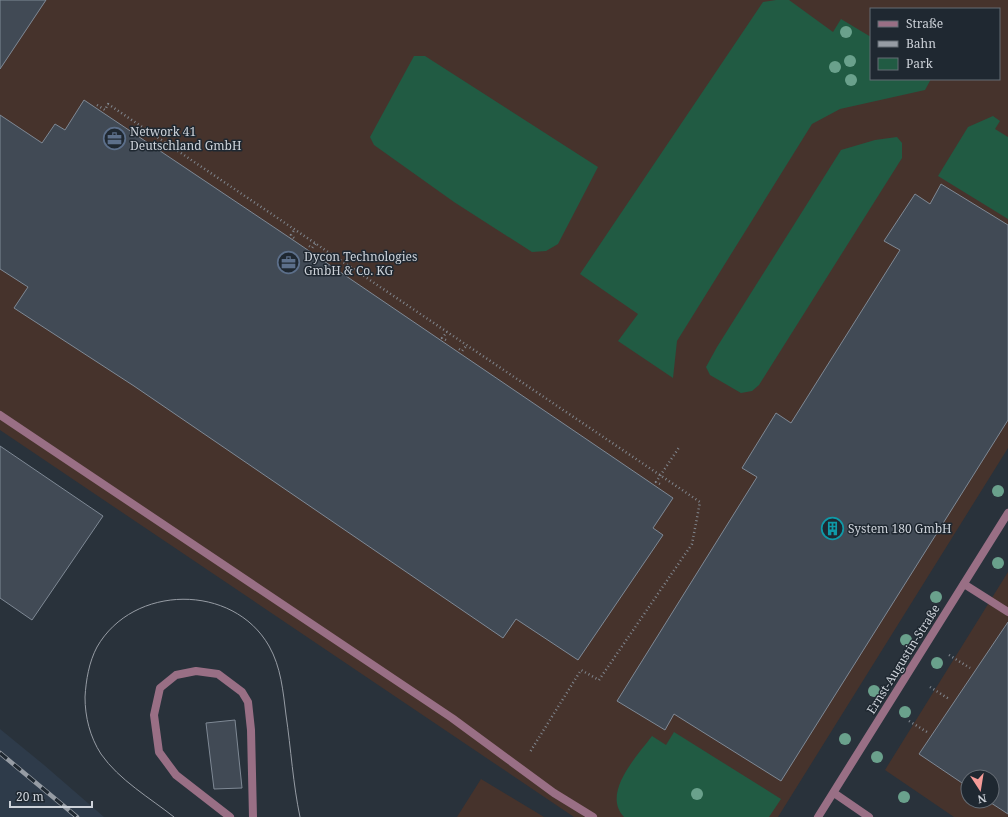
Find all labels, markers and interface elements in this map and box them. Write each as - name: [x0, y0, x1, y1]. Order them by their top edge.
- legend: [870, 8, 1000, 80]
- text: Straße: [906, 15, 943, 32]
- text: Bahn: [906, 35, 936, 52]
- text: Park: [906, 55, 934, 72]
- place label: Network 41 Deutschland GmbH: [130, 123, 242, 154]
- office icon: Network 41 Deutschland GmbH: [101, 125, 127, 151]
- place label: Dycon Technologies GmbH & Co. KG: [304, 248, 417, 279]
- office icon: Dycon Technologies GmbH & Co. KG: [275, 250, 301, 276]
- building icon: System 180 GmbH: [819, 515, 845, 541]
- place label: System 180 GmbH: [848, 520, 952, 537]
- street label: Ernst-Augustin-Straße: [862, 601, 944, 717]
- north arrow: [960, 769, 1000, 809]
- scale bar: [10, 783, 92, 809]
- text: 20 m: [16, 788, 44, 805]
- text: N: [976, 791, 988, 808]

